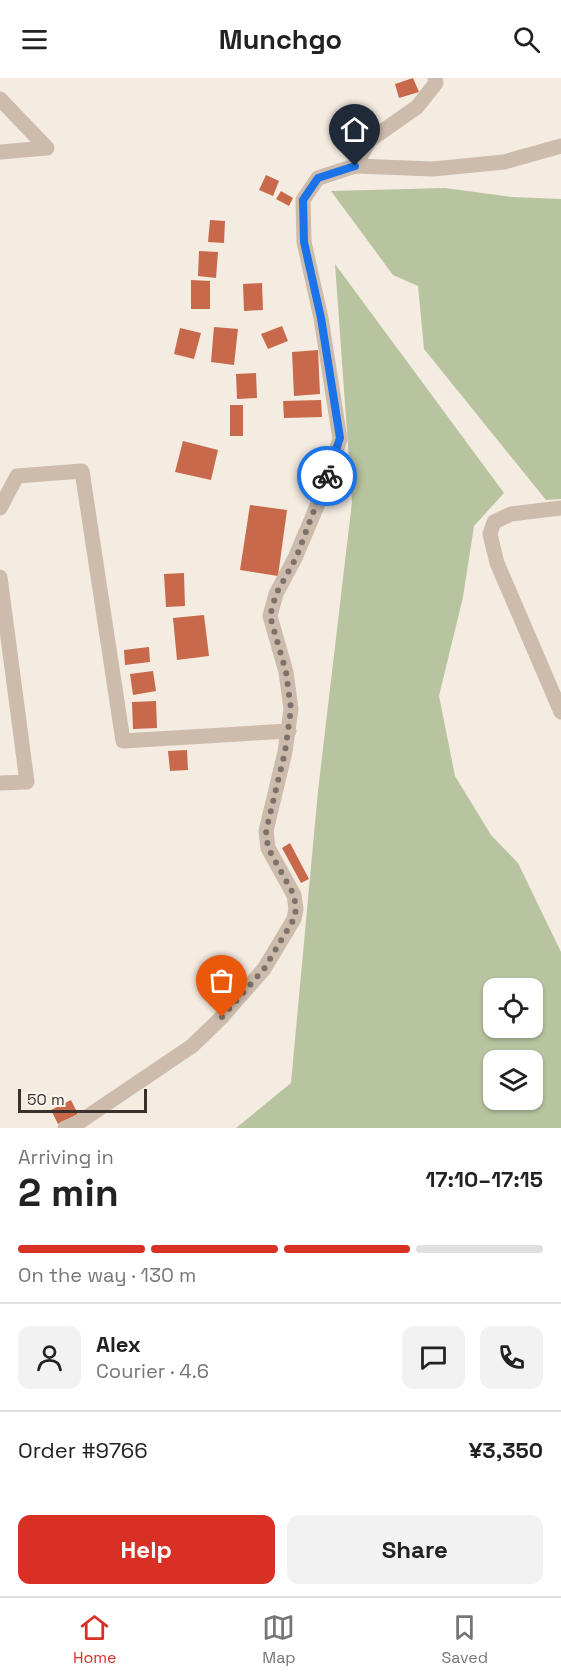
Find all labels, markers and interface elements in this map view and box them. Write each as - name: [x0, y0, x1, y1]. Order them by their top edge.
- text: Munchgo: [219, 22, 342, 57]
- icon: menu: [18, 23, 51, 56]
- icon: search: [510, 23, 543, 56]
- pin: [329, 104, 380, 166]
- icon: home: [338, 113, 371, 146]
- courier: [297, 446, 357, 506]
- icon: bike: [311, 460, 344, 493]
- pin: [196, 955, 247, 1017]
- icon: bag: [205, 964, 238, 997]
- map controls: [483, 978, 543, 1110]
- button: locate: [483, 978, 543, 1038]
- button: layers: [483, 1050, 543, 1110]
- scale bar: [18, 1086, 147, 1114]
- text: 50 m: [27, 1089, 65, 1110]
- text: Arriving in: [18, 1144, 114, 1170]
- text: 17:10–17:15: [425, 1165, 543, 1193]
- text: 2 min: [18, 1168, 119, 1217]
- text: On the way · 130 m: [18, 1262, 196, 1288]
- button: person: [18, 1326, 81, 1389]
- button: chat: [402, 1326, 465, 1389]
- button: phone: [480, 1326, 543, 1389]
- text: Alex: [96, 1330, 141, 1358]
- text: Courier · 4.6: [96, 1358, 209, 1384]
- text: Order #9766: [18, 1436, 148, 1464]
- text: ¥3,350: [469, 1436, 543, 1464]
- button: Help: [18, 1515, 275, 1584]
- button: Share: [287, 1515, 543, 1584]
- tab: Home: [73, 1611, 117, 1668]
- tab: Map: [262, 1611, 296, 1668]
- tab: Saved: [441, 1611, 488, 1668]

